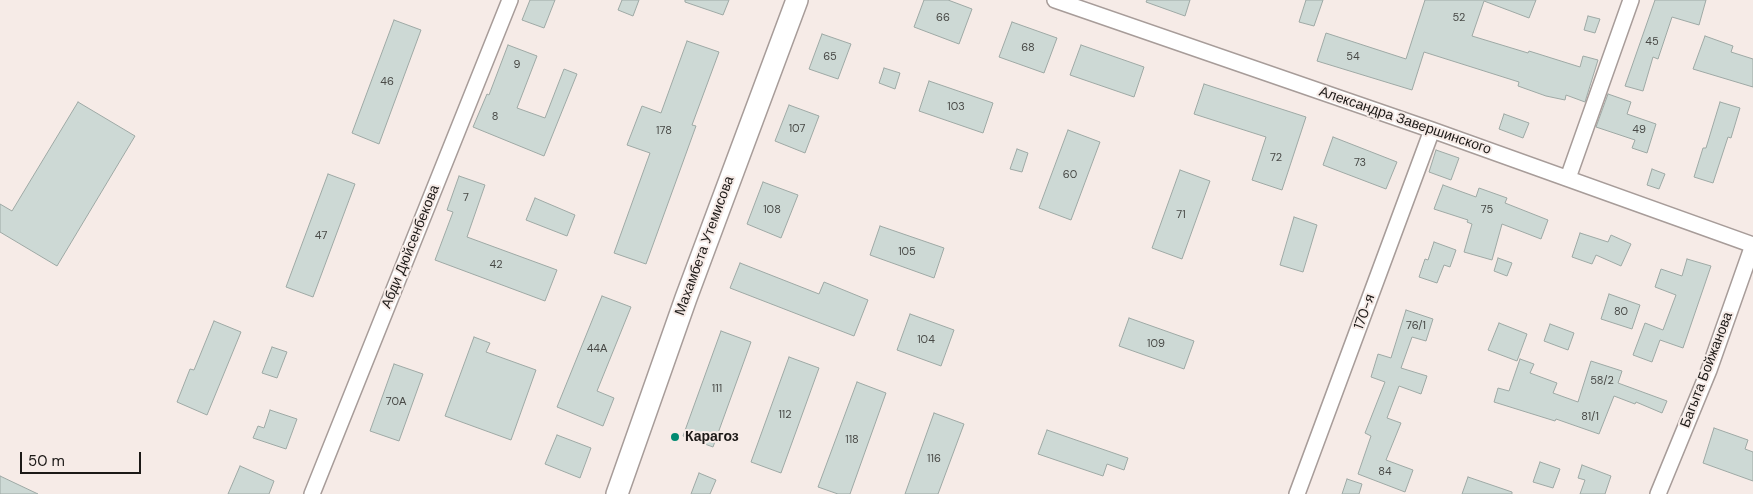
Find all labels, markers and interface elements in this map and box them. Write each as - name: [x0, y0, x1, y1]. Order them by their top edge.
- house number: 66: [936, 11, 950, 25]
- house number: 52: [1453, 11, 1465, 25]
- house number: 45: [1645, 35, 1659, 49]
- house number: 68: [1021, 41, 1035, 55]
- house number: 65: [823, 50, 837, 64]
- house number: 54: [1346, 50, 1360, 64]
- house number: 9: [514, 58, 520, 72]
- house number: 46: [380, 75, 394, 89]
- street label: Александра Завершинского: [1317, 84, 1493, 158]
- house number: 103: [947, 100, 965, 114]
- house number: 8: [492, 110, 498, 124]
- house number: 107: [789, 122, 805, 136]
- house number: 49: [1632, 123, 1646, 137]
- house number: 178: [656, 124, 672, 138]
- house number: 72: [1270, 151, 1282, 165]
- house number: 73: [1354, 156, 1366, 170]
- house number: 60: [1063, 168, 1077, 182]
- street label: Махамбета Утемисова: [672, 174, 738, 318]
- street label: Абди Дюйсенбекова: [379, 183, 443, 311]
- house number: 7: [463, 191, 469, 205]
- house number: 108: [763, 203, 781, 217]
- house number: 75: [1481, 203, 1493, 217]
- house number: 71: [1176, 208, 1186, 222]
- house number: 47: [315, 229, 327, 243]
- house number: 105: [898, 245, 916, 259]
- house number: 42: [489, 258, 503, 272]
- street label: 170-я: [1351, 292, 1379, 332]
- house number: 80: [1614, 305, 1628, 319]
- street label: Багыта Бойжанова: [1677, 310, 1737, 430]
- house number: 76/1: [1406, 319, 1426, 333]
- house number: 104: [917, 333, 935, 347]
- house number: 109: [1147, 337, 1165, 351]
- house number: 44А: [587, 342, 607, 356]
- house number: 58/2: [1590, 374, 1614, 388]
- house number: 111: [712, 382, 722, 396]
- house number: 70А: [386, 395, 406, 409]
- house number: 112: [778, 408, 792, 422]
- house number: 81/1: [1581, 410, 1599, 424]
- place label: Карагоз: [685, 429, 739, 445]
- marker: Карагоз: [669, 431, 681, 443]
- house number: 118: [845, 433, 859, 447]
- scale bar: [22, 442, 144, 474]
- text: 50 m: [28, 451, 65, 471]
- house number: 116: [927, 452, 941, 466]
- house number: 84: [1378, 465, 1392, 479]

